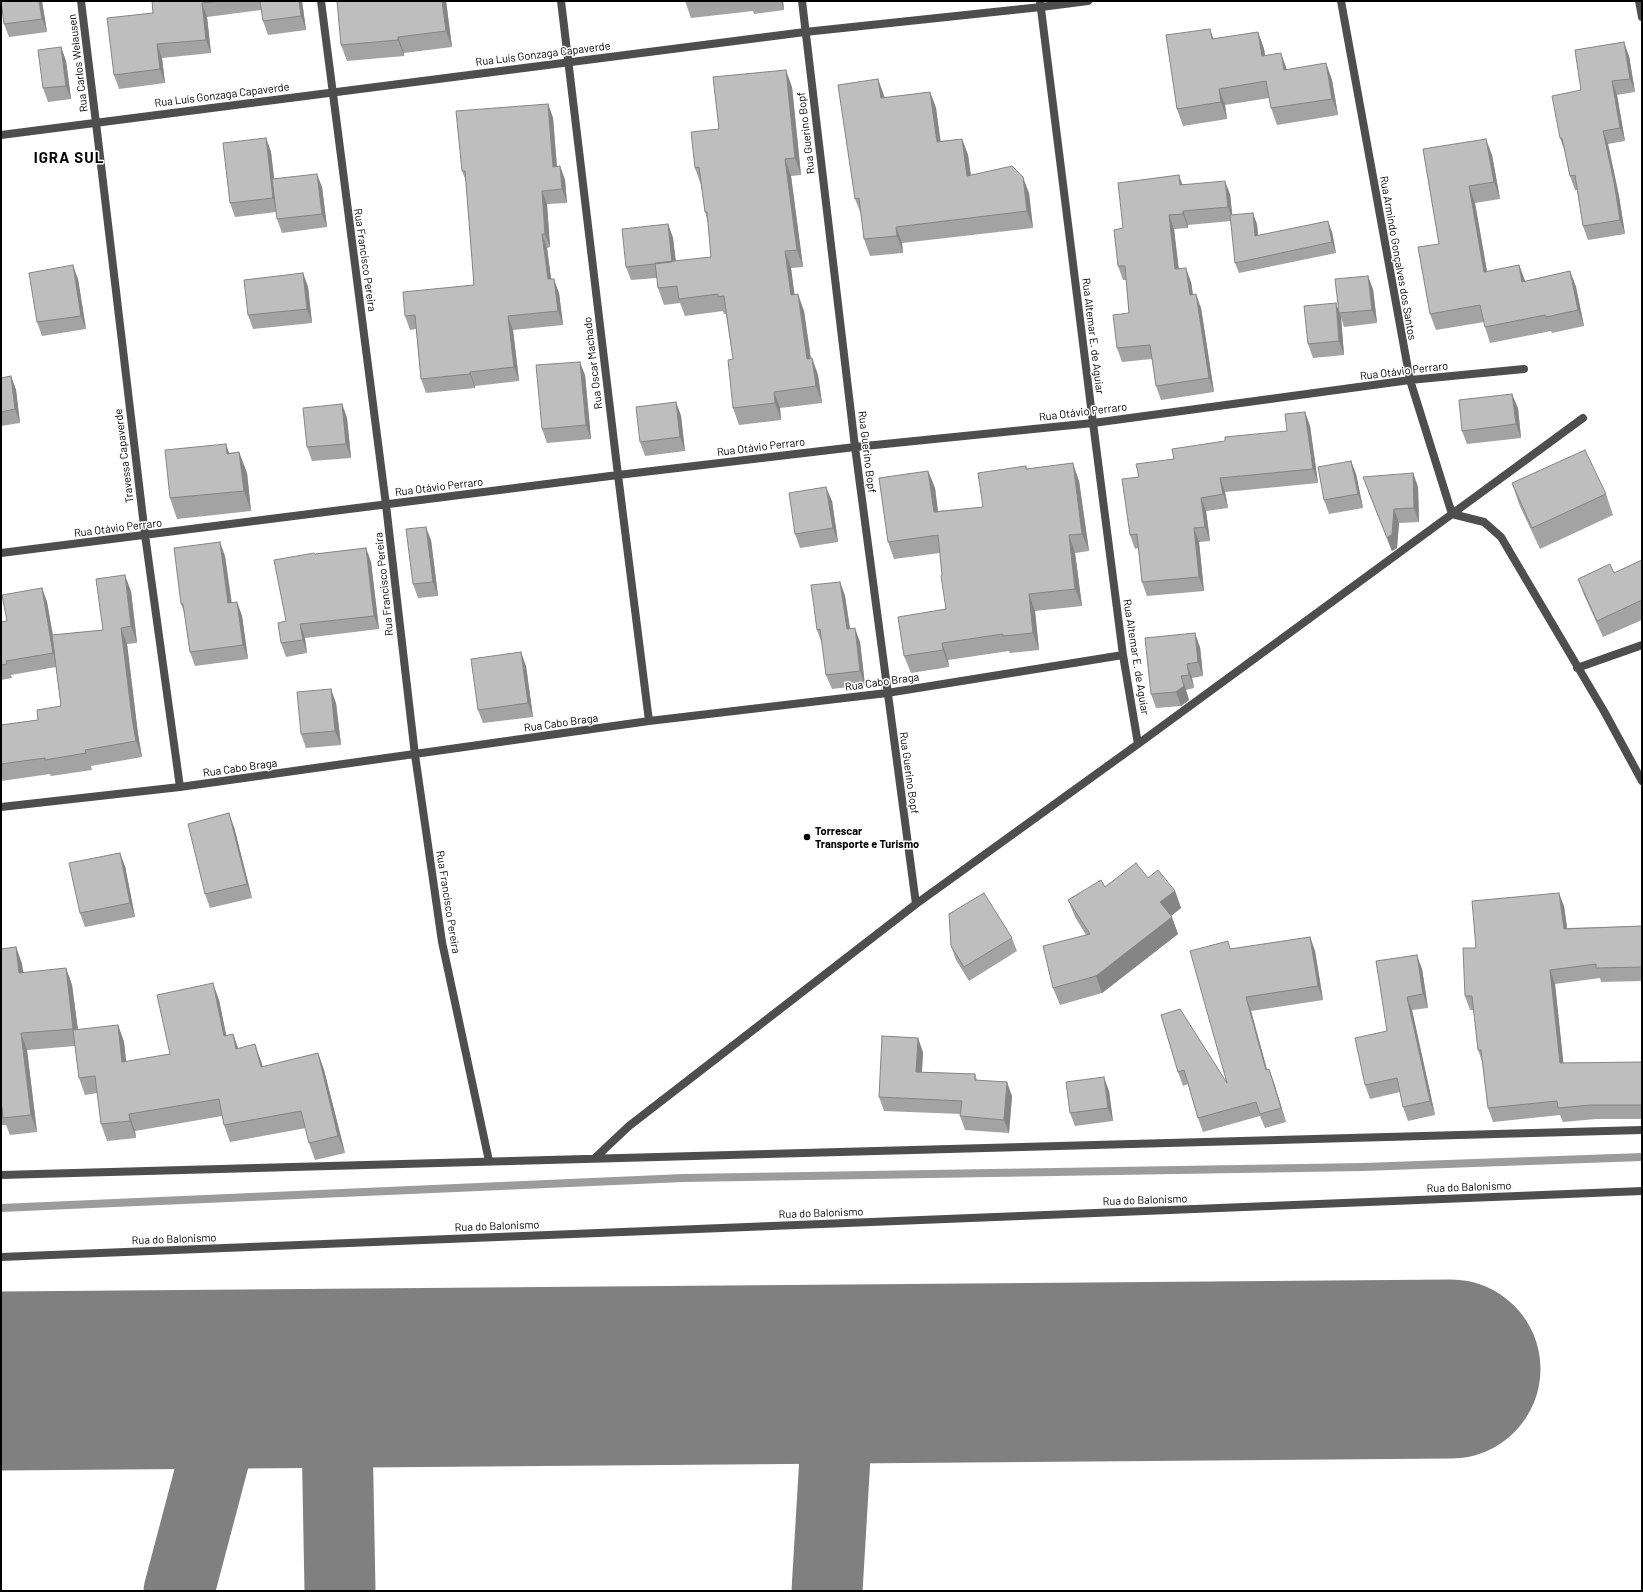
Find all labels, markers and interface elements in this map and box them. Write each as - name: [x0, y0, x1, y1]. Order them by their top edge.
- street label: Rua Carlos Welausen: [65, 13, 91, 113]
- street label: Rua Luís Gonzaga Capaverde: [475, 39, 611, 69]
- street label: Rua Luís Gonzaga Capaverde: [154, 80, 290, 110]
- street label: Rua Guerino Bopf: [794, 91, 818, 175]
- district label: IGRA SUL: [34, 149, 104, 167]
- street label: Rua Armindo Gonçalves dos Santos: [1377, 175, 1419, 341]
- street label: Rua Francisco Pereira: [351, 208, 379, 312]
- street label: Rua Altemar E. de Aguiar: [1079, 277, 1107, 395]
- street label: Rua Oscar Machado: [581, 316, 605, 410]
- street label: Rua Otávio Perraro: [1359, 359, 1449, 383]
- street label: Rua Otávio Perraro: [1038, 400, 1128, 424]
- street label: Travessa Capaverde: [112, 408, 136, 504]
- street label: Rua Guerino Bopf: [855, 410, 879, 494]
- street label: Rua Otávio Perraro: [716, 435, 806, 459]
- street label: Rua Otávio Perraro: [394, 475, 484, 499]
- street label: Rua Otávio Perraro: [73, 516, 163, 540]
- street label: Rua Francisco Pereira: [372, 532, 396, 636]
- street label: Rua Altemar E. de Aguiar: [1120, 598, 1152, 716]
- street label: Rua Cabo Braga: [844, 670, 920, 694]
- street label: Rua Cabo Braga: [523, 711, 599, 735]
- street label: Rua Guerino Bopf: [897, 731, 921, 815]
- street label: Rua Cabo Braga: [202, 756, 278, 780]
- place label: Torrescar Transporte e Turismo: [815, 824, 919, 850]
- marker: Torrescar Transporte e Turismo: [802, 832, 812, 842]
- street label: Rua Francisco Pereira: [433, 850, 463, 954]
- street label: Rua do Balonismo: [1426, 1179, 1512, 1195]
- street label: Rua do Balonismo: [1102, 1192, 1188, 1208]
- street label: Rua do Balonismo: [778, 1205, 864, 1221]
- street label: Rua do Balonismo: [454, 1218, 540, 1234]
- street label: Rua do Balonismo: [131, 1231, 217, 1247]

